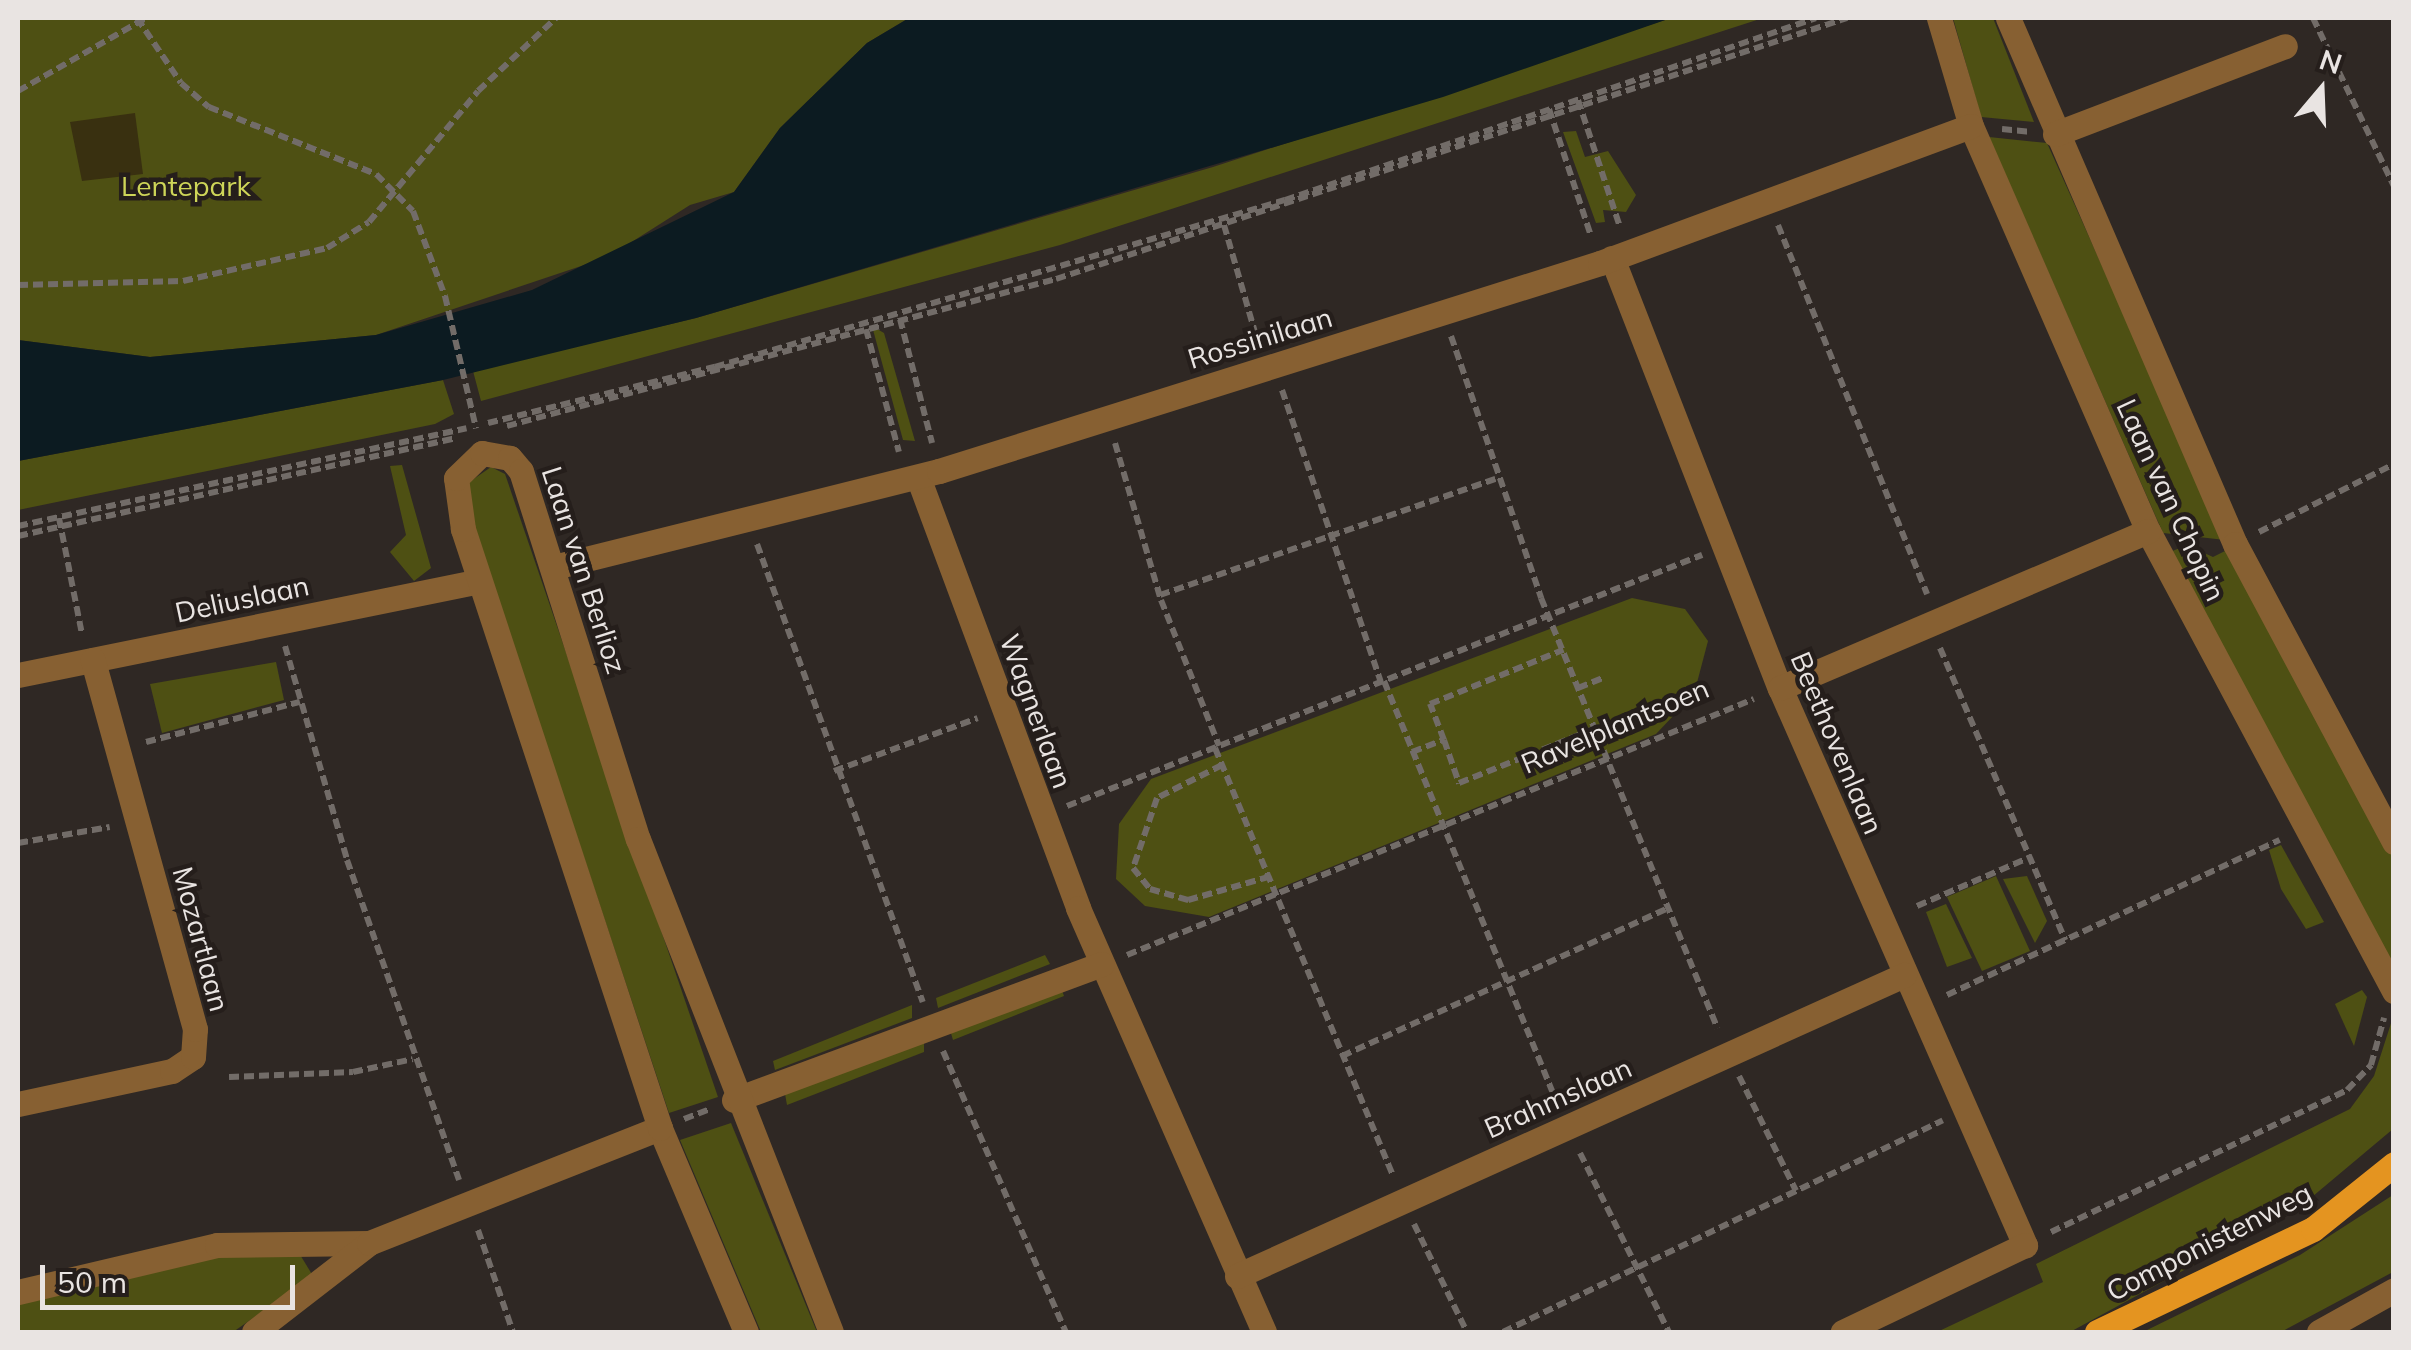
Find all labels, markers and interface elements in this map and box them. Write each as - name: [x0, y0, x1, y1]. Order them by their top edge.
- north arrow: [2271, 40, 2371, 140]
- text: N: [2315, 41, 2347, 81]
- park label: Lentepark: [121, 169, 251, 203]
- street label: Rossinilaan: [1184, 300, 1336, 376]
- street label: Laan van Chopin: [2109, 394, 2233, 606]
- street label: Laan van Berlioz: [535, 462, 633, 678]
- street label: Deliuslaan: [172, 568, 312, 630]
- street label: Wagnerlaan: [993, 629, 1079, 793]
- street label: Beethovenlaan: [1784, 647, 1890, 839]
- street label: Ravelplantsoen: [1516, 671, 1714, 781]
- street label: Mozartlaan: [166, 863, 236, 1015]
- street label: Brahmslaan: [1479, 1051, 1637, 1145]
- street label: Componistenweg: [2101, 1176, 2317, 1308]
- scale bar: [45, 1245, 300, 1307]
- text: 50 m: [57, 1263, 127, 1301]

